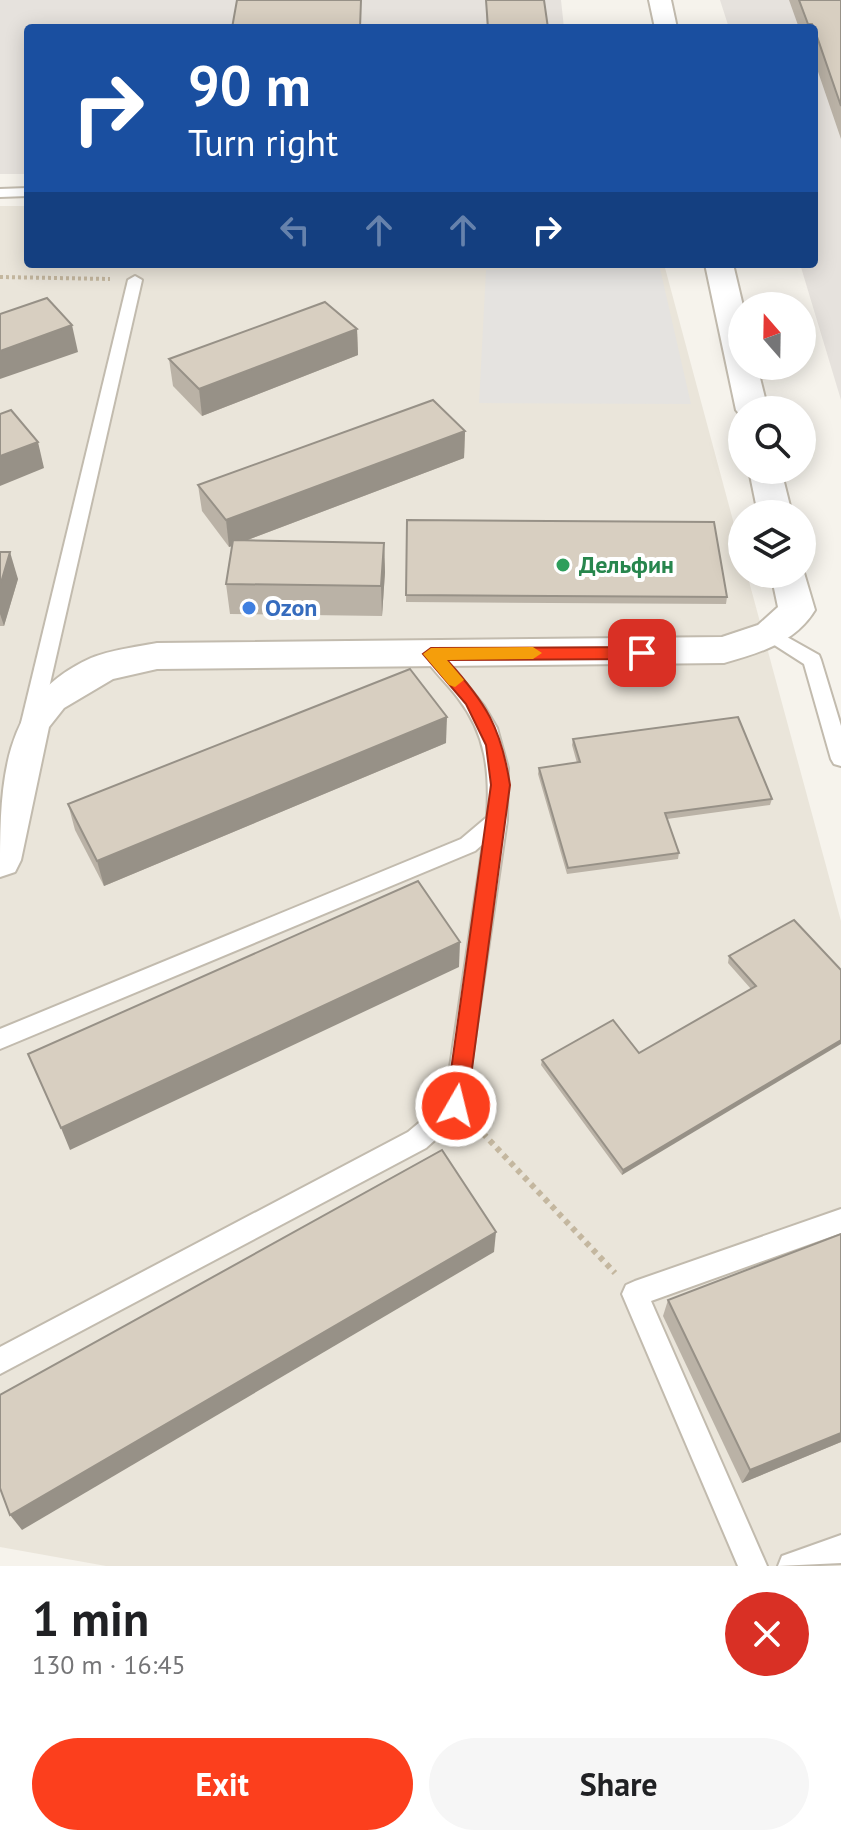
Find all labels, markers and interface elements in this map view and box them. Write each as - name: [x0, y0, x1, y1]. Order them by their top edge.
- text: 90 m: [188, 49, 311, 121]
- icon: right: [56, 56, 160, 160]
- text: Turn right: [188, 119, 338, 166]
- icon: left: [273, 208, 317, 252]
- icon: ahead: [357, 208, 401, 252]
- icon: ahead: [441, 208, 485, 252]
- icon: right: [525, 208, 569, 252]
- north arrow: [728, 292, 816, 380]
- map controls: [728, 292, 816, 588]
- button: search: [728, 396, 816, 484]
- button: layers: [728, 500, 816, 588]
- place label: Дельфин: [579, 549, 674, 580]
- marker: Дельфин: [554, 556, 572, 574]
- place label: Ozon: [265, 592, 317, 623]
- marker: Ozon: [240, 599, 258, 617]
- pin: [608, 619, 676, 687]
- icon: arrive: [620, 631, 664, 675]
- position arrow: [414, 1064, 498, 1148]
- text: 1 min: [32, 1587, 149, 1649]
- button: close: [725, 1592, 809, 1676]
- text: 130 m · 16:45: [32, 1648, 186, 1681]
- button: Exit: [32, 1738, 413, 1830]
- button: Share: [429, 1738, 809, 1830]

